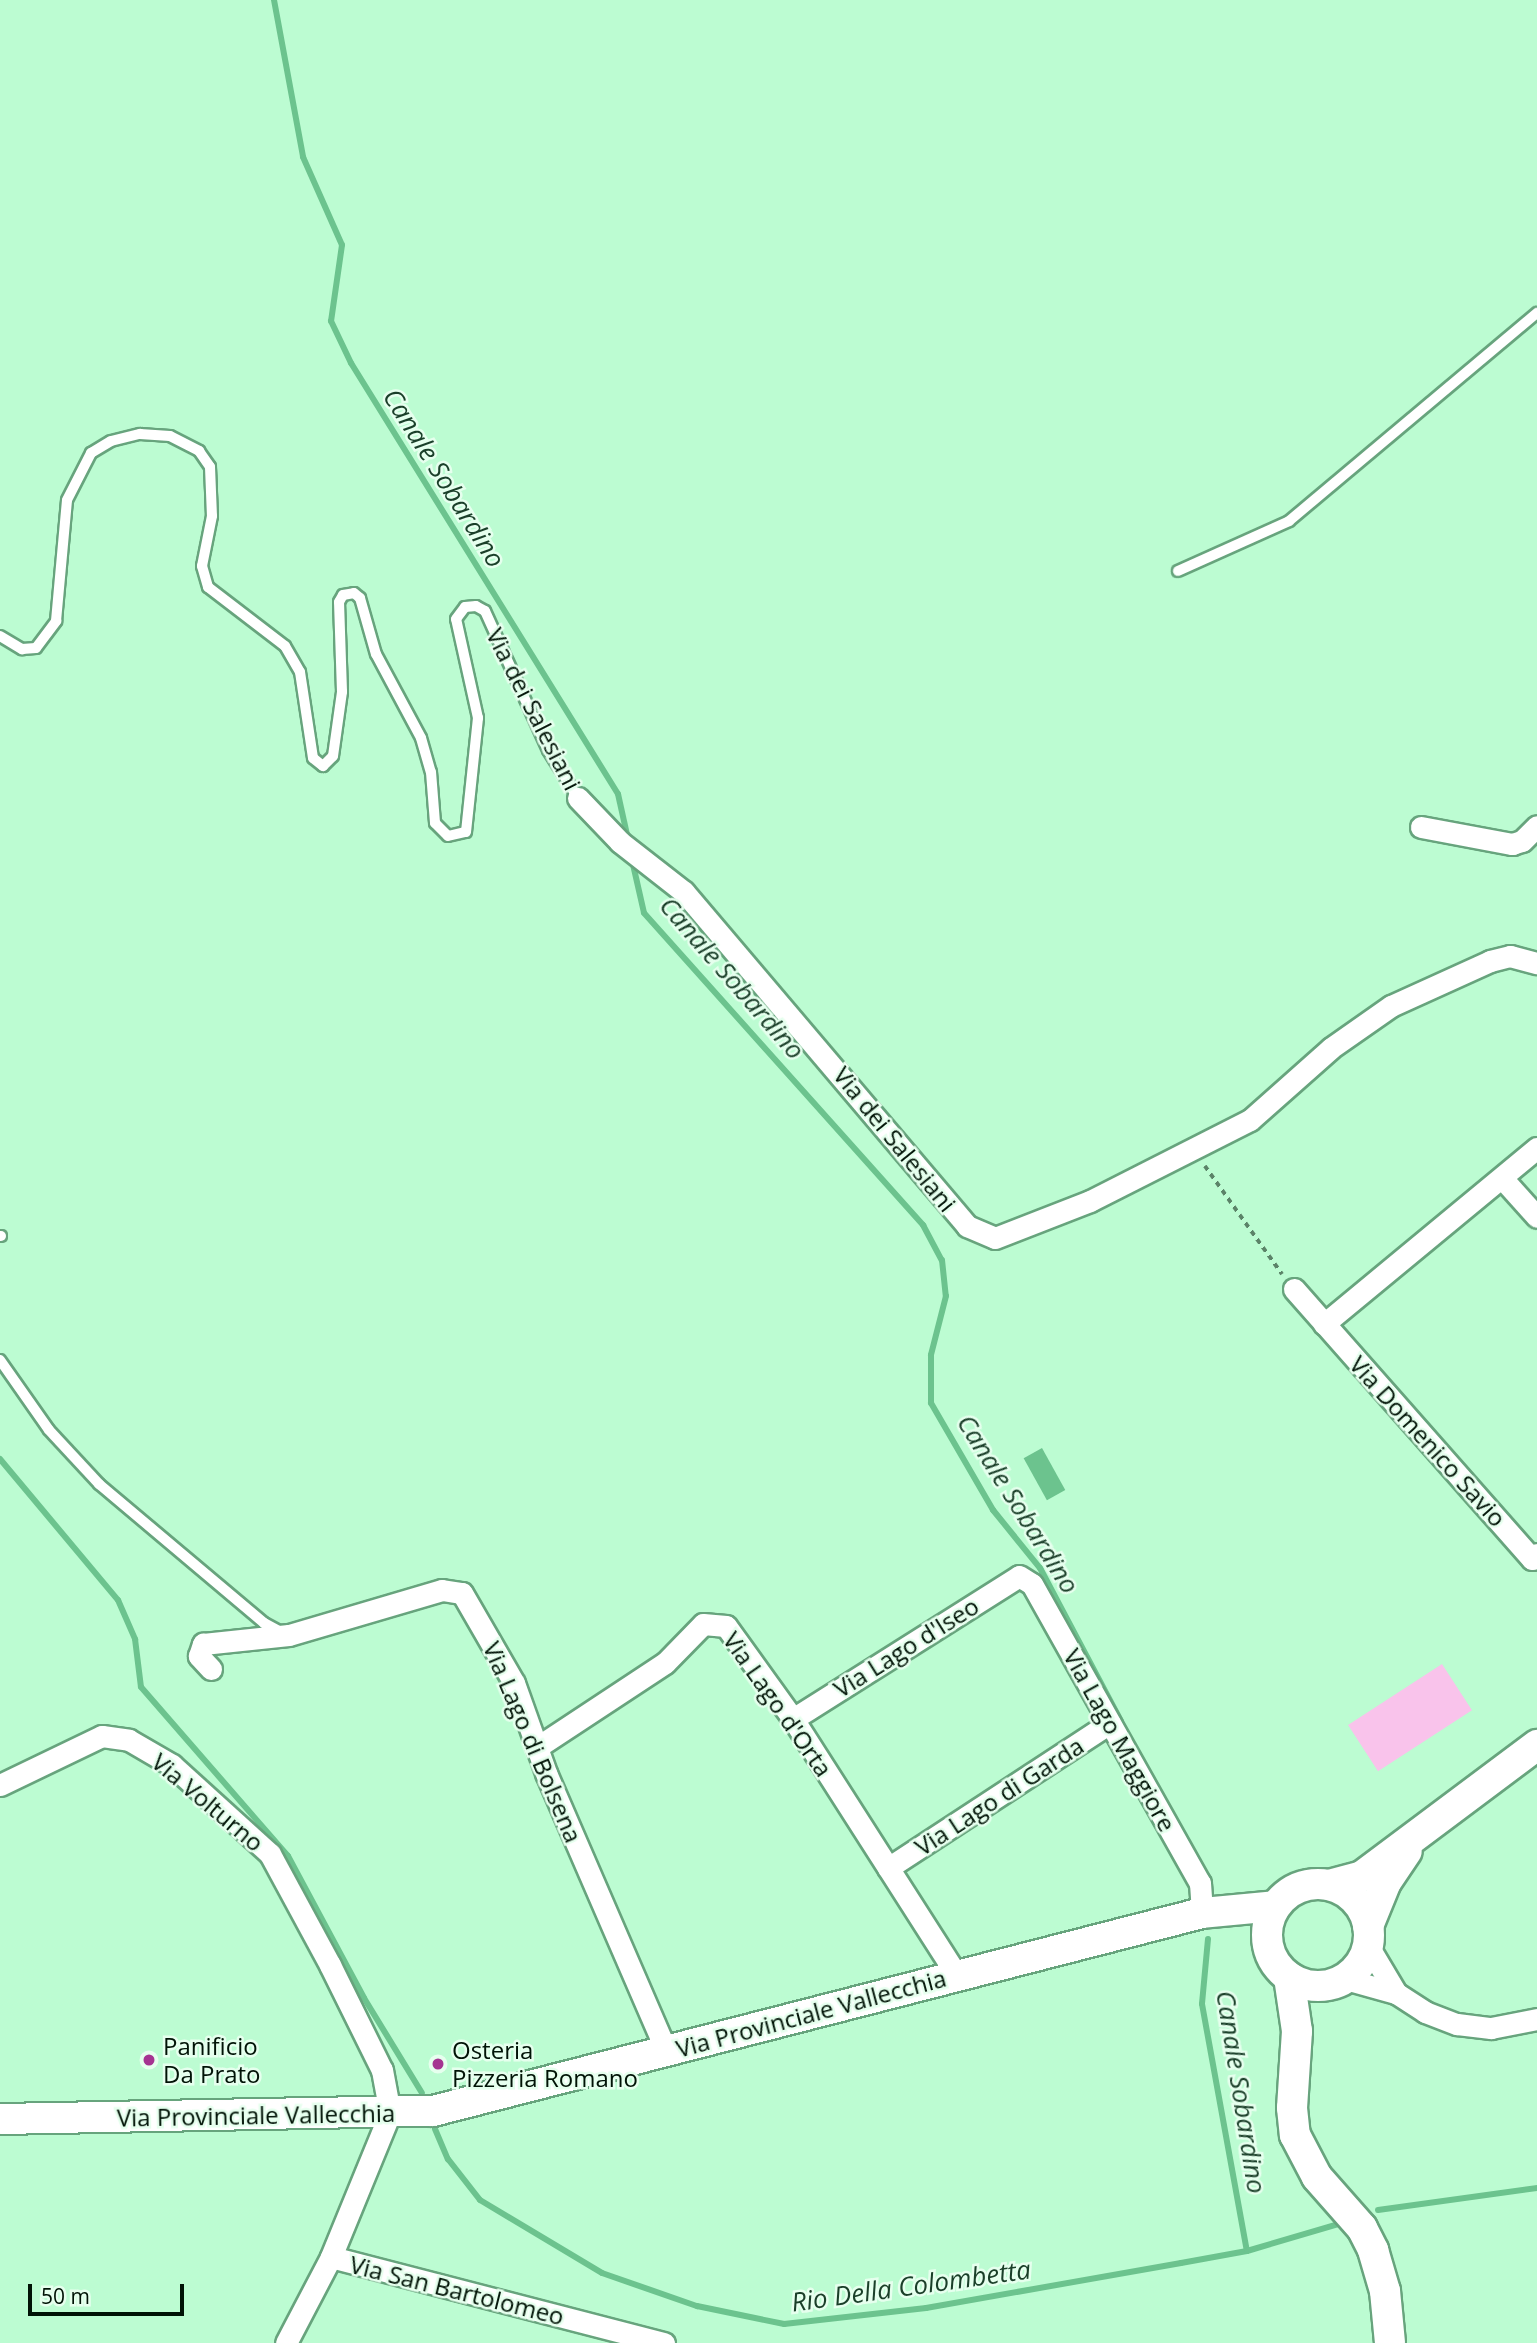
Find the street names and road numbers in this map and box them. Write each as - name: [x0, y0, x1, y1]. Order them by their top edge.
- street label: Via dei Salesiani: [481, 623, 587, 795]
- street label: Via dei Salesiani: [828, 1061, 962, 1217]
- street label: Via Domenico Savio: [1344, 1350, 1512, 1532]
- street label: Via Lago d'Iseo: [828, 1591, 984, 1703]
- street label: Via Lago d'Orta: [718, 1626, 838, 1782]
- street label: Via Lago di Bolsena: [478, 1637, 588, 1847]
- street label: Via Lago Maggiore: [1058, 1644, 1182, 1836]
- street label: Via Lago di Garda: [909, 1731, 1089, 1861]
- street label: Via Volturno: [146, 1747, 270, 1857]
- street label: Via Provinciale Vallecchia: [673, 1963, 949, 2063]
- street label: Via Provinciale Vallecchia: [117, 2098, 395, 2132]
- street label: Via San Bartolomeo: [347, 2249, 567, 2331]

